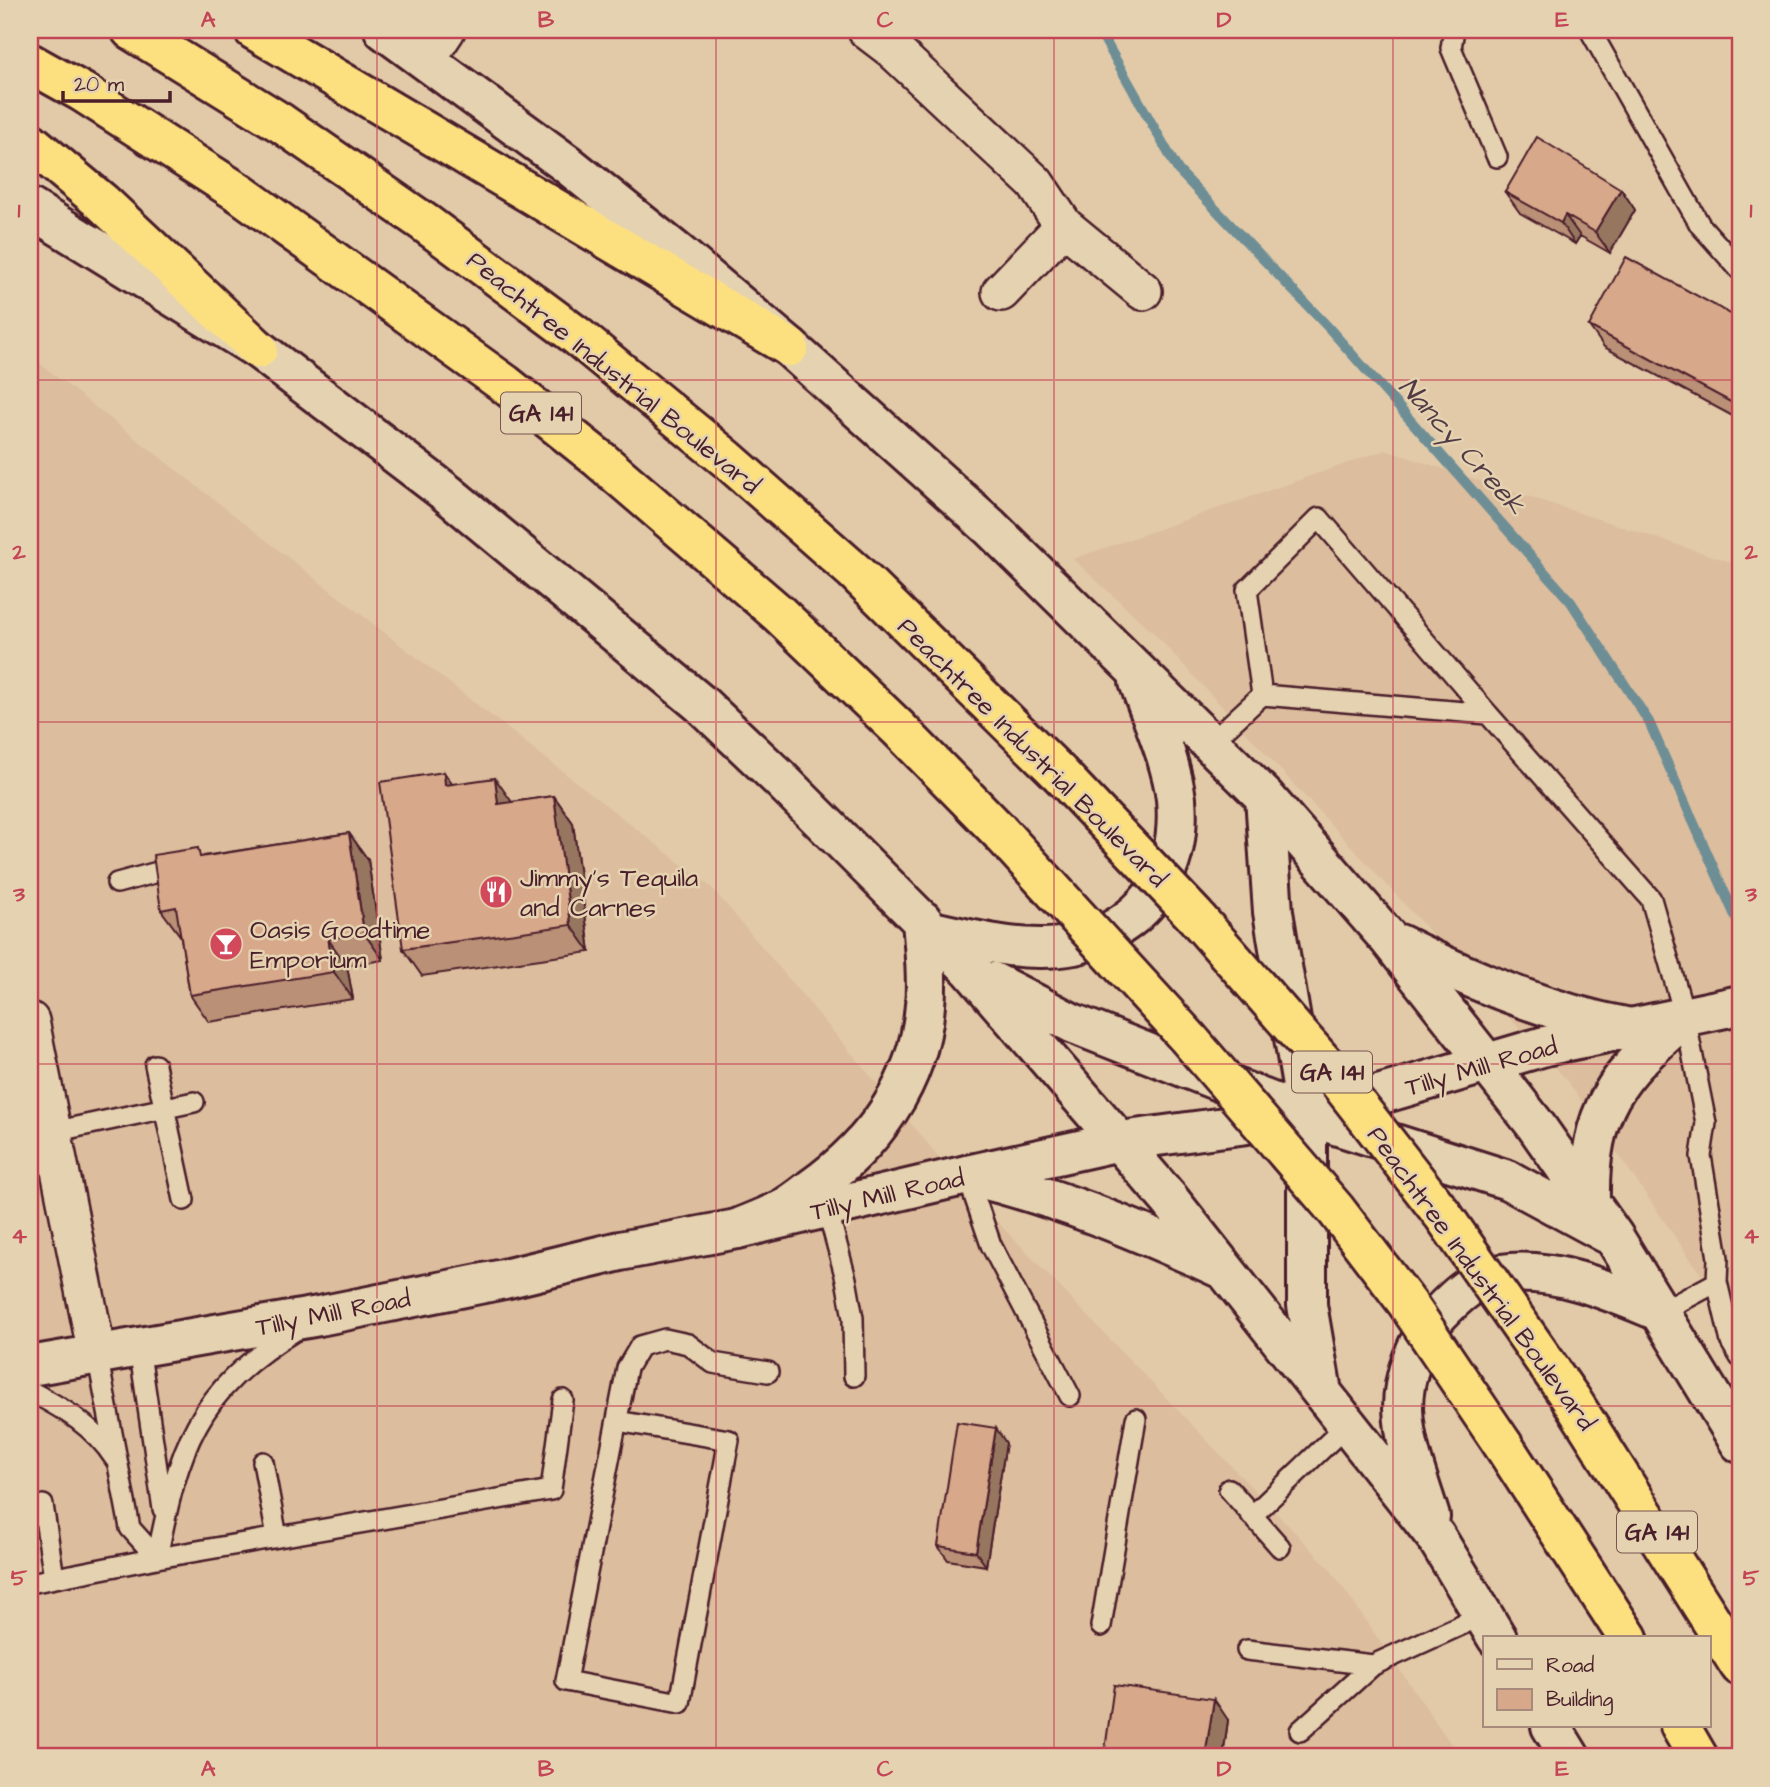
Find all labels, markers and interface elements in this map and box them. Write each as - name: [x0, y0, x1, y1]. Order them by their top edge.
- text: A: [201, 4, 216, 36]
- text: B: [538, 4, 555, 36]
- text: C: [877, 4, 894, 36]
- text: D: [1217, 4, 1232, 36]
- text: E: [1555, 4, 1569, 36]
- scale bar: [63, 60, 170, 104]
- text: 20 m: [74, 70, 125, 99]
- text: 1: [18, 194, 21, 226]
- text: 1: [1750, 194, 1753, 226]
- street label: Peachtree Industrial Boulevard: [459, 243, 768, 503]
- water label: Nancy Creek: [1389, 369, 1535, 525]
- road number: GA 141: [501, 392, 581, 434]
- text: 2: [11, 536, 26, 568]
- text: 2: [1743, 536, 1758, 568]
- street label: Peachtree Industrial Boulevard: [889, 610, 1175, 896]
- place label: Jimmy's Tequila and Carnes: [520, 860, 698, 926]
- restaurant icon: Jimmy's Tequila and Carnes: [477, 873, 515, 911]
- text: 3: [12, 878, 25, 910]
- text: 3: [1744, 878, 1757, 910]
- place label: Oasis Goodtime Emporium: [250, 912, 430, 978]
- bar icon: Oasis Goodtime Emporium: [207, 925, 245, 963]
- street label: Tilly Mill Road: [1401, 1028, 1562, 1108]
- road number: GA 141: [1292, 1052, 1372, 1092]
- street label: Peachtree Industrial Boulevard: [1358, 1119, 1604, 1438]
- street label: Tilly Mill Road: [807, 1160, 968, 1232]
- text: 4: [11, 1220, 27, 1252]
- text: 4: [1743, 1220, 1759, 1252]
- street label: Tilly Mill Road: [253, 1280, 414, 1348]
- road number: GA 141: [1617, 1512, 1697, 1552]
- text: 5: [11, 1562, 28, 1594]
- text: 5: [1743, 1562, 1760, 1594]
- legend: [1483, 1636, 1710, 1728]
- text: Road: [1546, 1651, 1594, 1680]
- text: Building: [1546, 1685, 1614, 1716]
- text: A: [201, 1753, 216, 1785]
- text: B: [538, 1753, 555, 1785]
- text: C: [877, 1753, 894, 1785]
- text: D: [1217, 1753, 1232, 1785]
- text: E: [1555, 1753, 1569, 1785]

